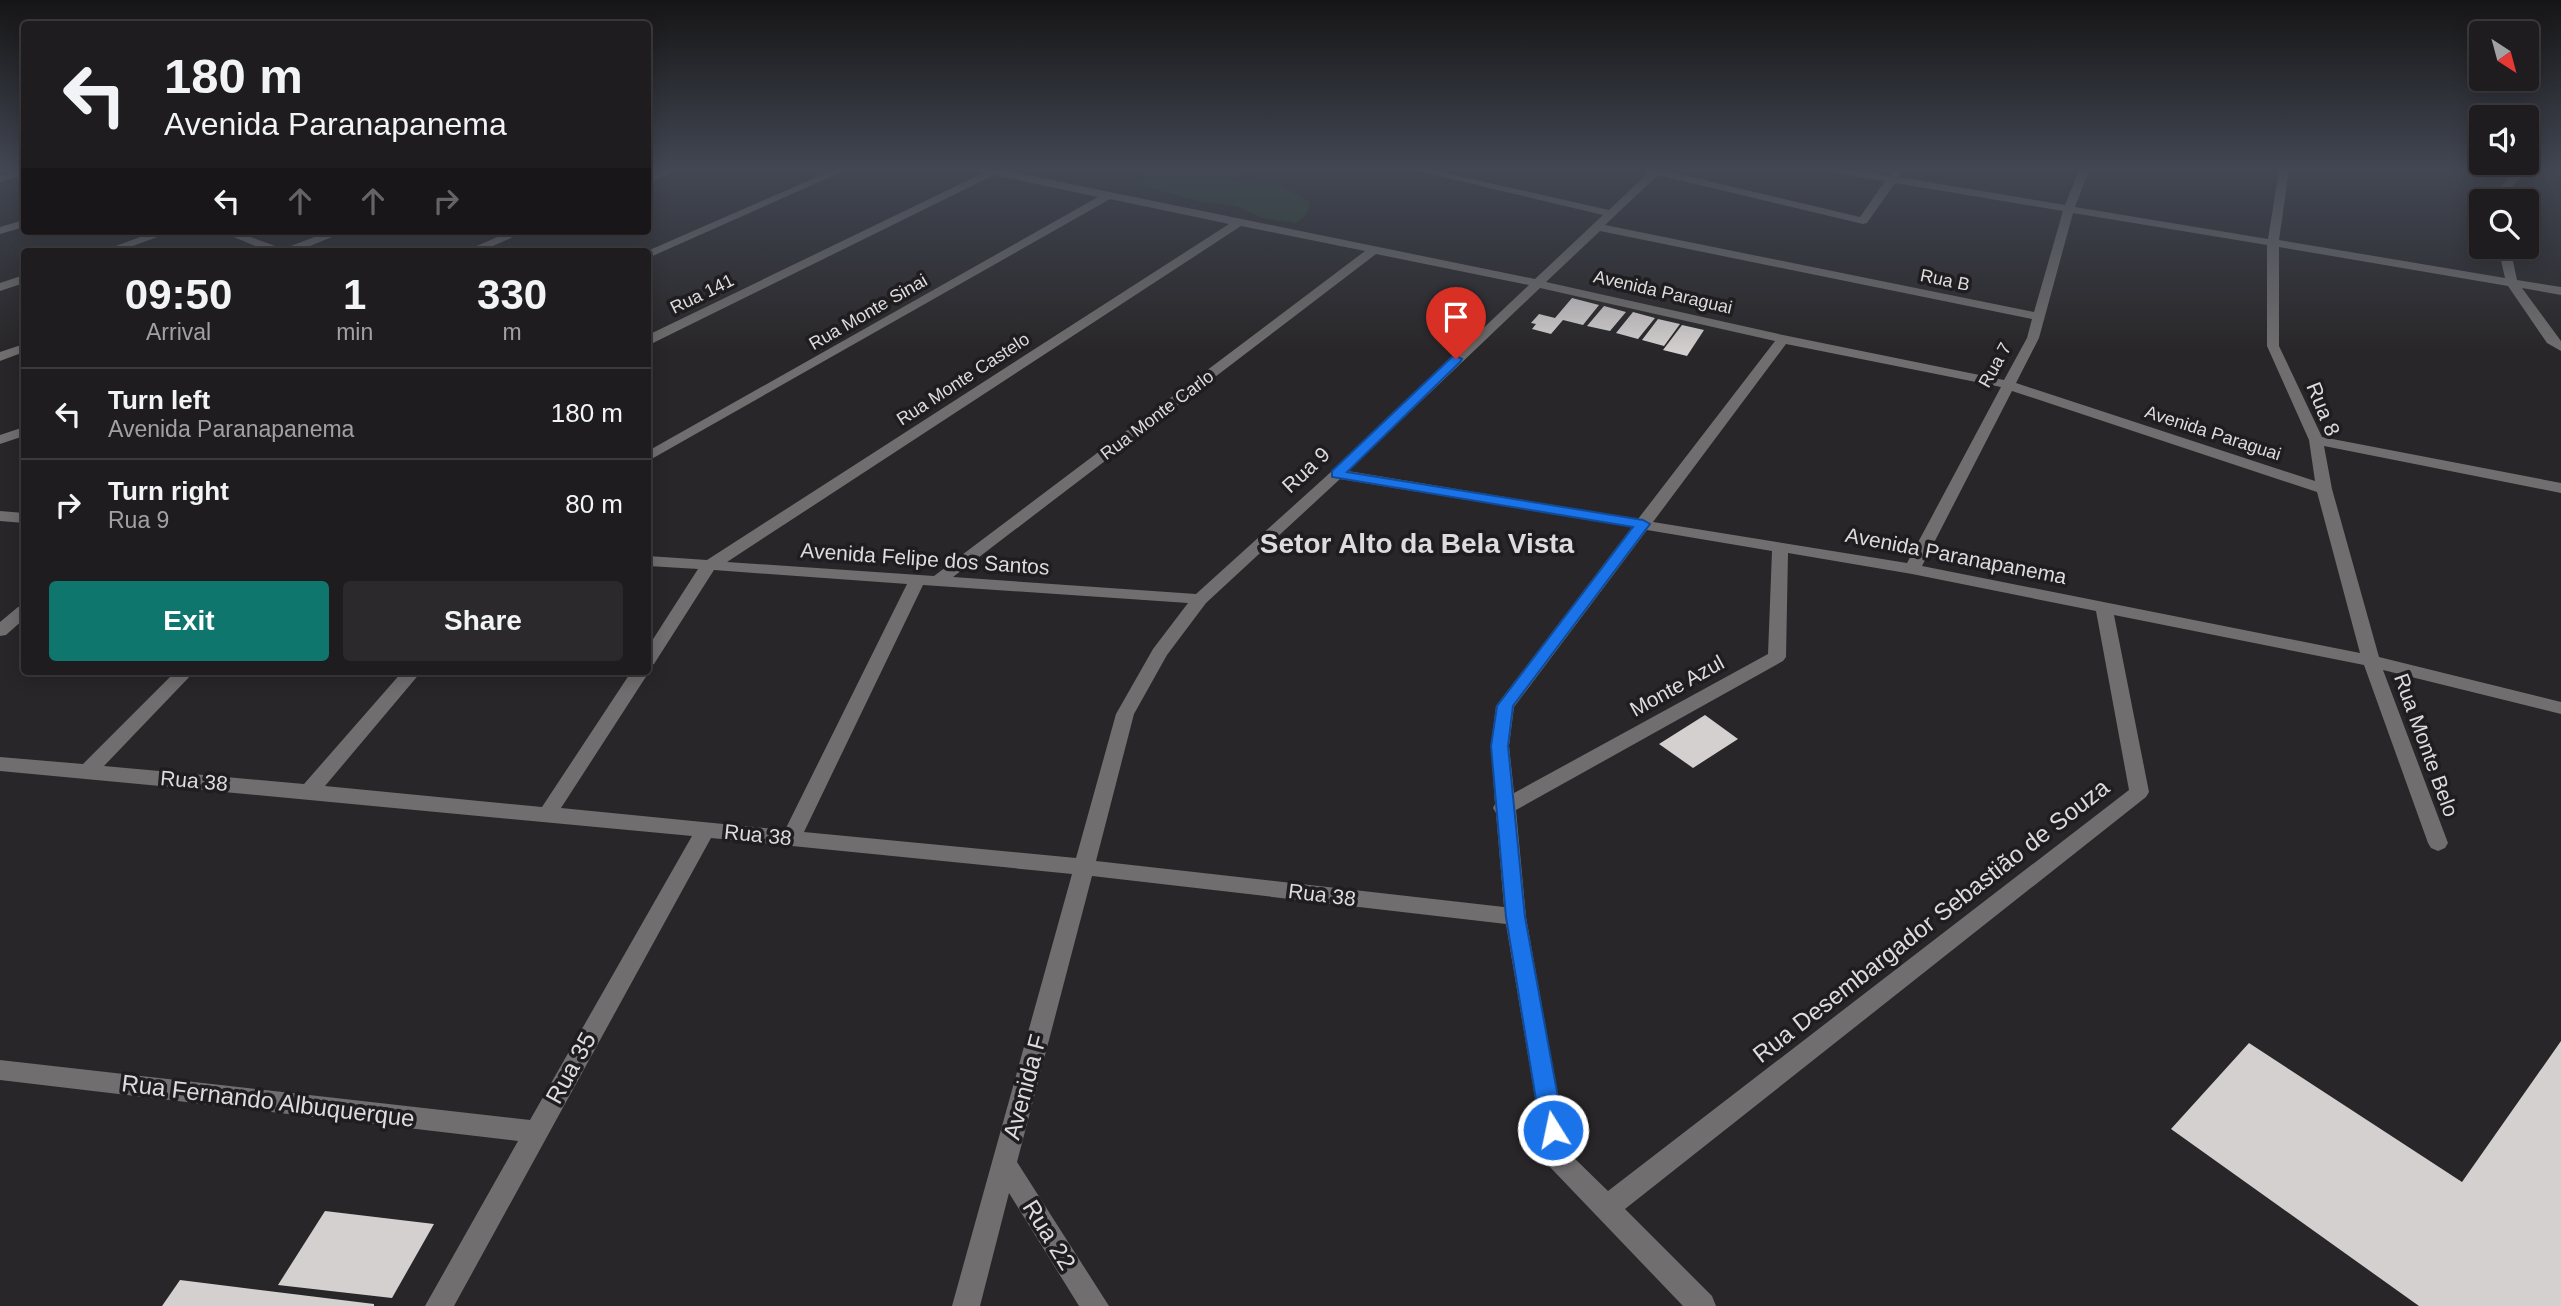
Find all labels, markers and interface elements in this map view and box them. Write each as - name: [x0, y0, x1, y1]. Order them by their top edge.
- north arrow: [2469, 21, 2539, 91]
- map controls: [2469, 21, 2539, 259]
- icon: left: [49, 49, 140, 140]
- text: 180 m: [164, 49, 303, 103]
- button: sound: [2469, 105, 2539, 175]
- text: Avenida Paranapanema: [164, 106, 507, 142]
- icon: left: [208, 182, 246, 220]
- icon: ahead: [281, 182, 319, 220]
- icon: ahead: [354, 182, 392, 220]
- icon: right: [427, 182, 465, 220]
- button: search: [2469, 189, 2539, 259]
- street label: Rua B: [1918, 265, 1972, 295]
- street label: Avenida Paraguai: [1592, 266, 1734, 318]
- street label: Rua 141: [667, 270, 737, 318]
- street label: Rua Monte Sinai: [805, 270, 931, 354]
- text: 09:50: [125, 271, 232, 318]
- text: 1: [343, 271, 366, 318]
- text: 330: [477, 271, 547, 318]
- pin: [1426, 287, 1486, 359]
- icon: arrive: [1437, 298, 1475, 336]
- text: Arrival: [146, 319, 211, 345]
- text: min: [336, 319, 373, 345]
- text: m: [503, 319, 522, 345]
- street label: Rua Monte Castelo: [893, 329, 1033, 429]
- street label: Rua 7: [1975, 339, 2015, 391]
- street label: Rua Monte Carlo: [1097, 366, 1217, 464]
- street label: Rua 8: [2302, 379, 2345, 439]
- text: Turn left: [108, 385, 210, 415]
- icon: left: [49, 395, 87, 433]
- text: 180 m: [551, 398, 623, 428]
- street label: Avenida Paraguai: [2142, 402, 2284, 464]
- text: Avenida Paranapanema: [108, 416, 354, 442]
- street label: Rua 9: [1277, 442, 1334, 497]
- text: Turn right: [108, 476, 229, 506]
- icon: right: [49, 486, 87, 524]
- text: 80 m: [565, 489, 623, 519]
- text: Rua 9: [108, 507, 169, 533]
- street label: Avenida Paranapanema: [1843, 523, 2069, 588]
- district label: Setor Alto da Bela Vista: [1260, 528, 1575, 559]
- street label: Avenida Felipe dos Santos: [800, 538, 1050, 579]
- button: Exit: [49, 581, 329, 661]
- button: Share: [343, 581, 623, 661]
- street label: Monte Azul: [1626, 650, 1728, 721]
- street label: Rua Monte Belo: [2390, 670, 2463, 820]
- street label: Rua 38: [159, 766, 229, 795]
- street label: Rua Desembargador Sebastião de Souza: [1747, 773, 2115, 1068]
- street label: Rua 38: [723, 820, 793, 849]
- street label: Rua 38: [1287, 879, 1357, 910]
- street label: Rua 35: [540, 1027, 601, 1108]
- street label: Avenida F: [998, 1031, 1051, 1142]
- street label: Rua Fernando Albuquerque: [120, 1069, 416, 1132]
- position arrow: [1516, 1093, 1590, 1167]
- street label: Rua 22: [1017, 1195, 1081, 1275]

